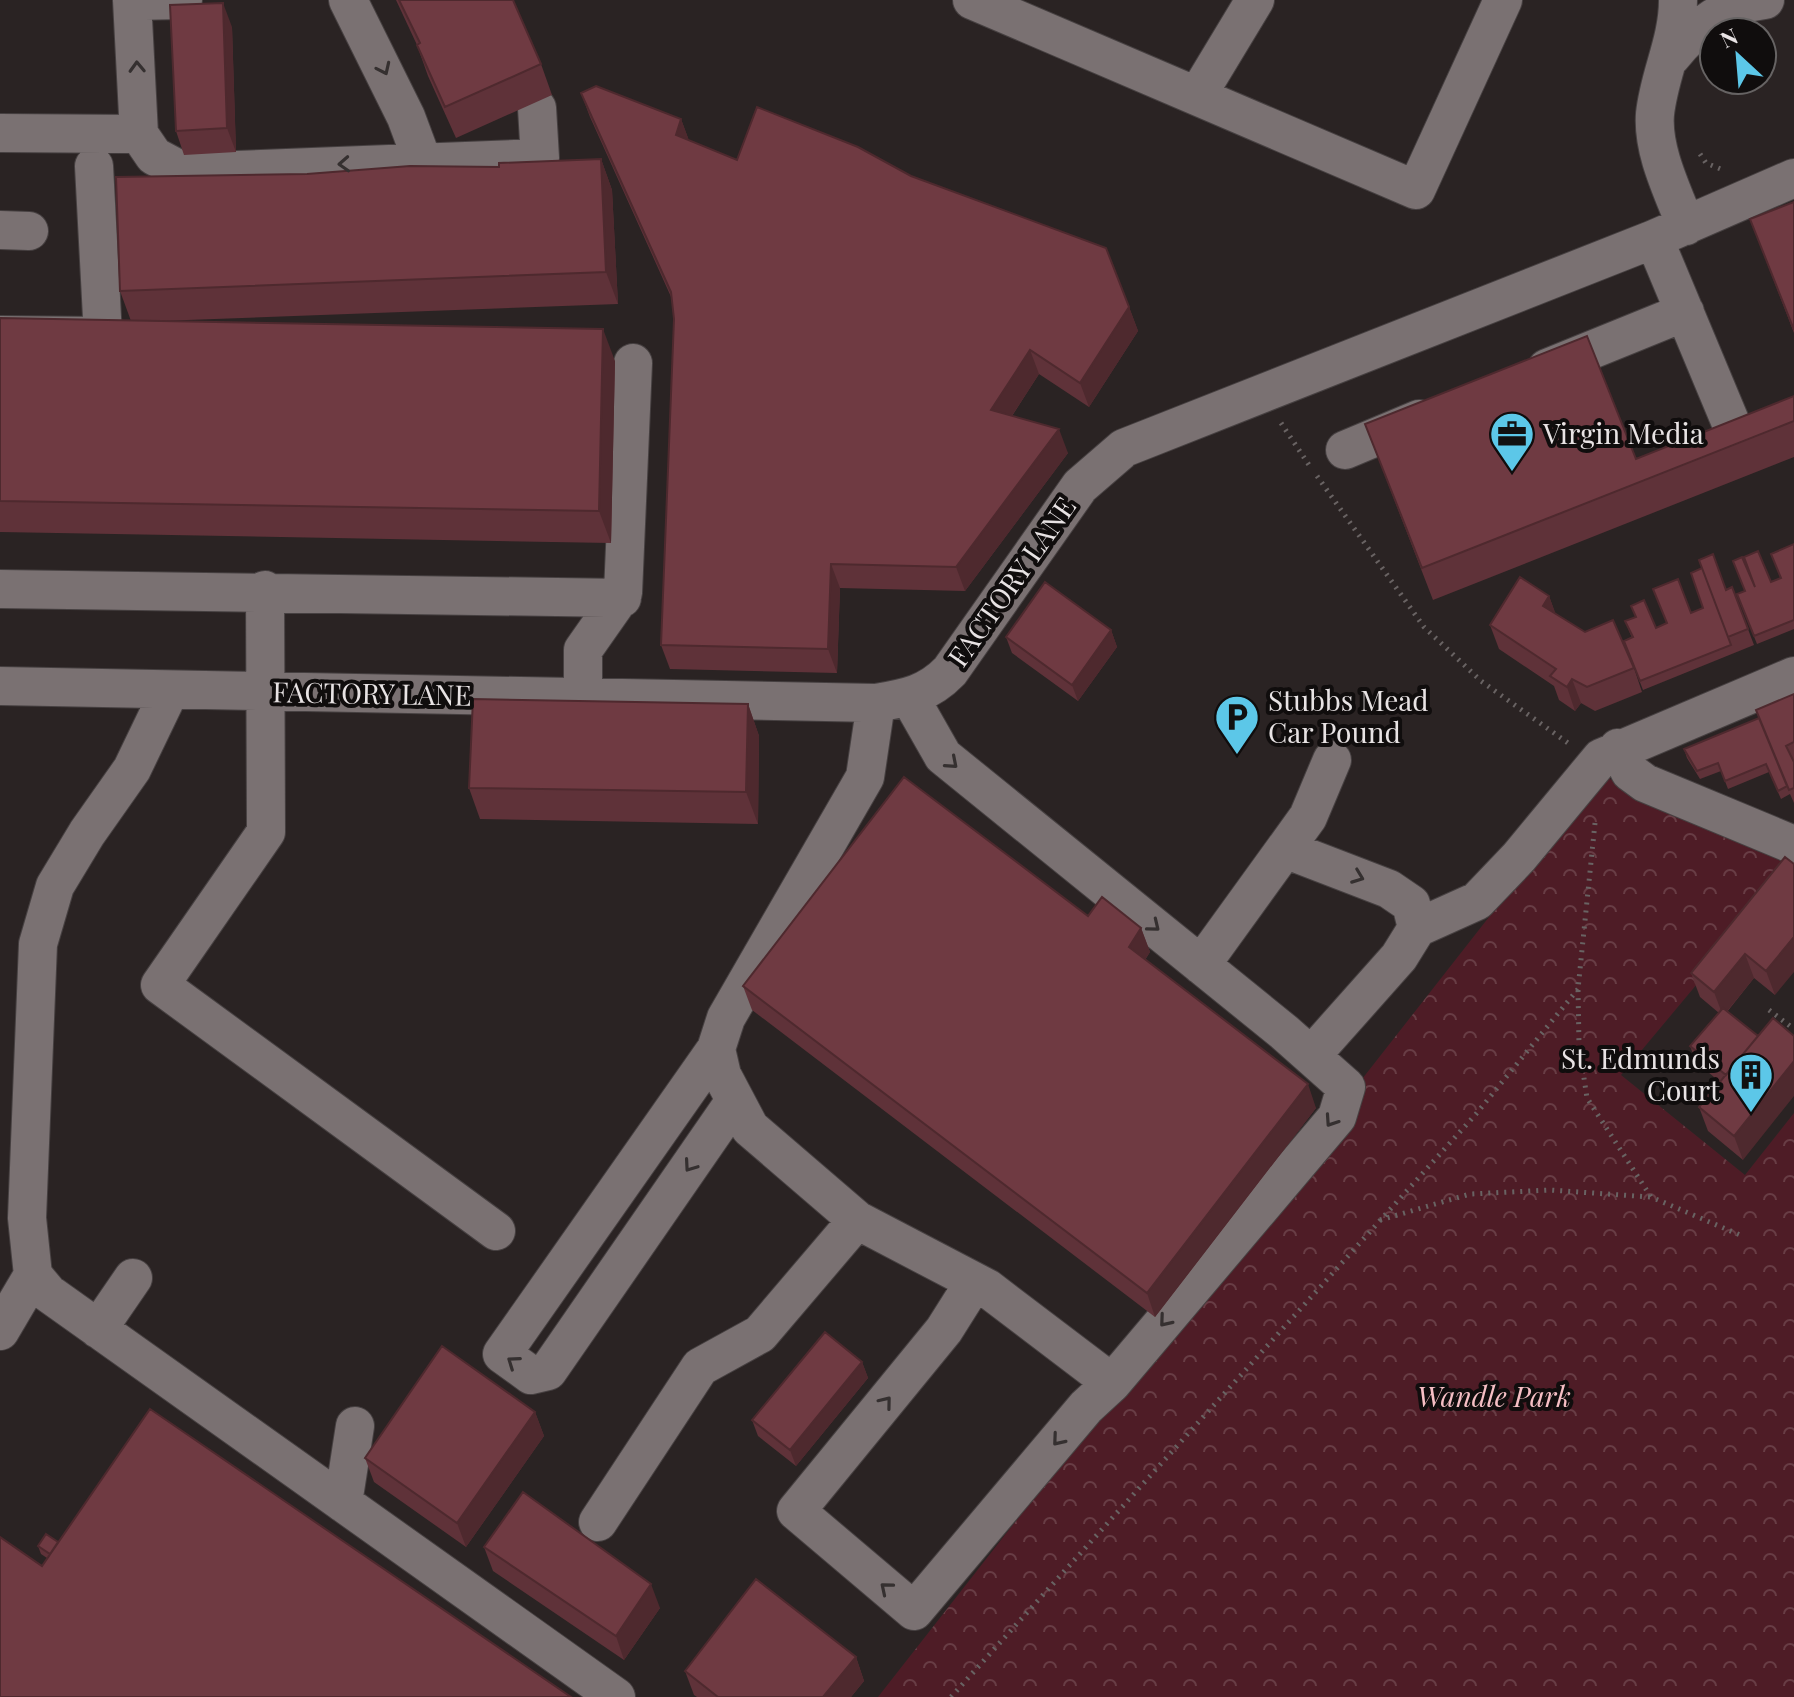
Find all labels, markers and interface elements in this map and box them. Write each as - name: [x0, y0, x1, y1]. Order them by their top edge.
- north arrow: [1698, 16, 1778, 96]
- text: N: [1715, 20, 1743, 54]
- one-way arrow: [128, 60, 145, 73]
- one-way arrow: [374, 61, 390, 76]
- one-way arrow: [337, 155, 350, 172]
- office icon: Virgin Media: [1488, 410, 1536, 473]
- place label: Virgin Media: [1542, 414, 1704, 451]
- street label: FACTORY LANE: [939, 489, 1083, 673]
- street label: FACTORY LANE: [272, 672, 472, 713]
- place label: Stubbs Mead Car Pound: [1268, 681, 1429, 750]
- parking icon: Stubbs Mead Car Pound: [1213, 693, 1261, 756]
- one-way arrow: [942, 753, 957, 768]
- one-way arrow: [1350, 867, 1364, 884]
- one-way arrow: [1145, 917, 1160, 931]
- place label: St. Edmunds Court: [1561, 1039, 1721, 1108]
- building icon: St. Edmunds Court: [1727, 1051, 1775, 1114]
- one-way arrow: [1326, 1112, 1341, 1127]
- one-way arrow: [685, 1157, 700, 1171]
- one-way arrow: [1160, 1311, 1175, 1326]
- one-way arrow: [508, 1357, 522, 1372]
- park label: Wandle Park: [1417, 1377, 1571, 1414]
- one-way arrow: [876, 1396, 891, 1411]
- one-way arrow: [1053, 1430, 1068, 1445]
- one-way arrow: [881, 1583, 896, 1598]

